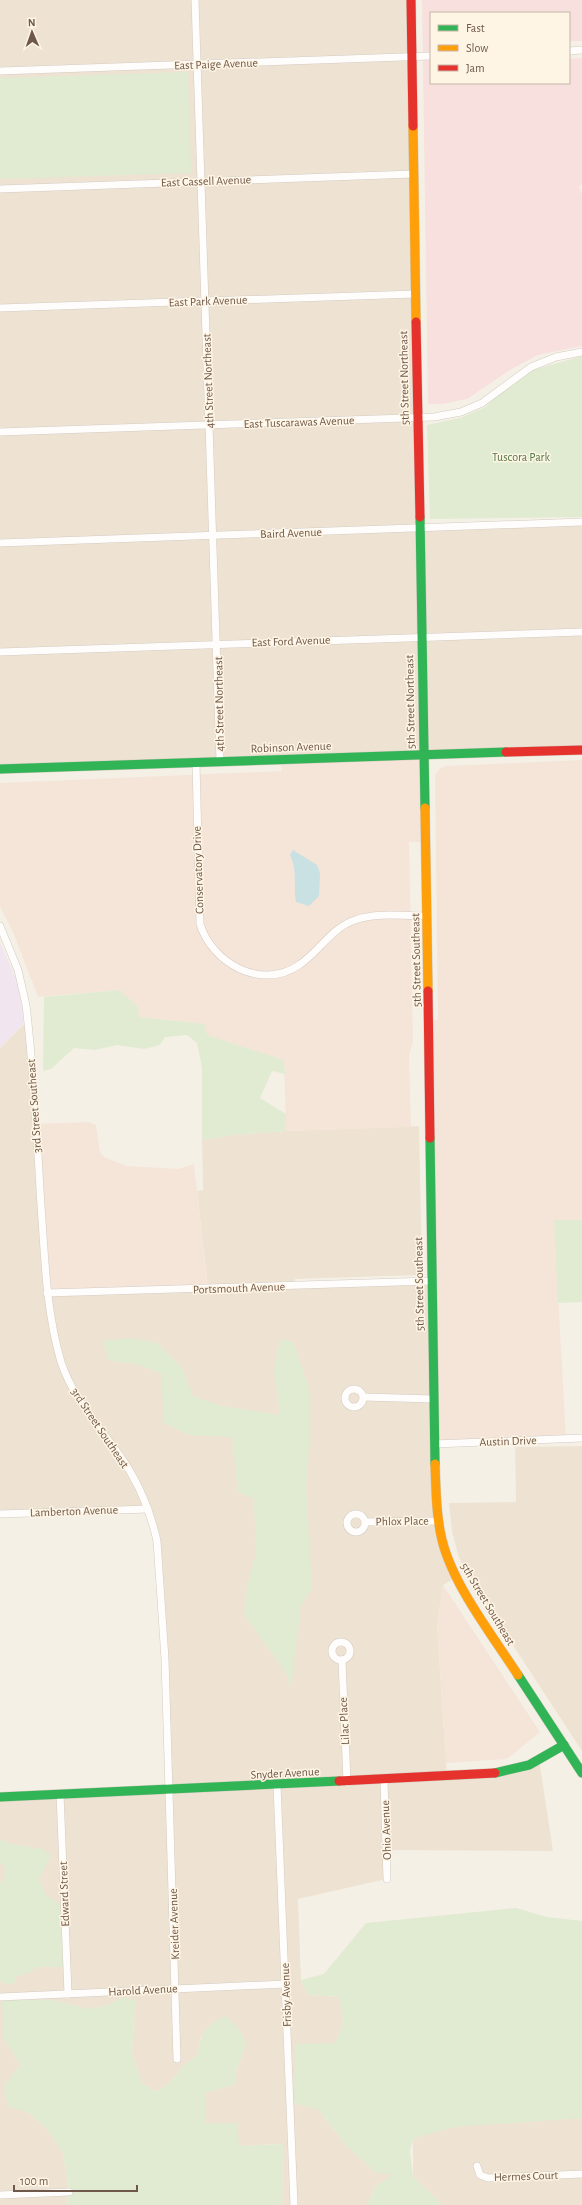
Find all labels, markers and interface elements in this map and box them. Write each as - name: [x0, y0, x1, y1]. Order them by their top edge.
- north arrow: [12, 12, 52, 52]
- legend: [430, 12, 570, 84]
- text: N: [28, 17, 36, 28]
- text: Fast: [466, 22, 485, 34]
- text: Slow: [466, 42, 488, 54]
- street label: East Paige Avenue: [174, 57, 258, 71]
- text: Jam: [466, 62, 485, 74]
- street label: East Cassell Avenue: [161, 173, 251, 189]
- street label: East Park Avenue: [168, 294, 248, 308]
- street label: 5th Street Northeast: [397, 331, 411, 425]
- street label: 4th Street Northeast: [200, 333, 216, 429]
- street label: East Tuscarawas Avenue: [243, 414, 355, 430]
- park label: Tuscora Park: [492, 451, 550, 463]
- street label: Baird Avenue: [260, 526, 322, 540]
- street label: East Ford Avenue: [251, 634, 331, 648]
- street label: 5th Street Northeast: [403, 655, 417, 749]
- street label: 4th Street Northeast: [212, 656, 226, 752]
- street label: Robinson Avenue: [250, 740, 332, 754]
- street label: Conservatory Drive: [190, 826, 207, 914]
- street label: 5th Street Southeast: [409, 913, 423, 1007]
- street label: 3rd Street Southeast: [25, 1058, 43, 1153]
- street label: 5th Street Southeast: [412, 1237, 426, 1331]
- street label: Portsmouth Avenue: [193, 1280, 285, 1296]
- street label: 3rd Street Southeast: [69, 1386, 131, 1470]
- street label: Austin Drive: [479, 1434, 537, 1448]
- street label: Lamberton Avenue: [30, 1503, 118, 1519]
- street label: Phlox Place: [375, 1515, 429, 1527]
- street label: 5th Street Southeast: [459, 1561, 517, 1648]
- street label: Lilac Place: [337, 1697, 351, 1745]
- street label: Snyder Avenue: [250, 1765, 320, 1782]
- street label: Ohio Avenue: [379, 1800, 393, 1860]
- street label: Edward Street: [57, 1861, 71, 1927]
- street label: Kreider Avenue: [167, 1888, 181, 1960]
- street label: Frisby Avenue: [279, 1963, 294, 2027]
- street label: Harold Avenue: [108, 1982, 178, 1998]
- scale bar: [14, 2167, 137, 2193]
- street label: Hermes Court: [494, 2169, 559, 2183]
- text: 100 m: [20, 2175, 48, 2187]

